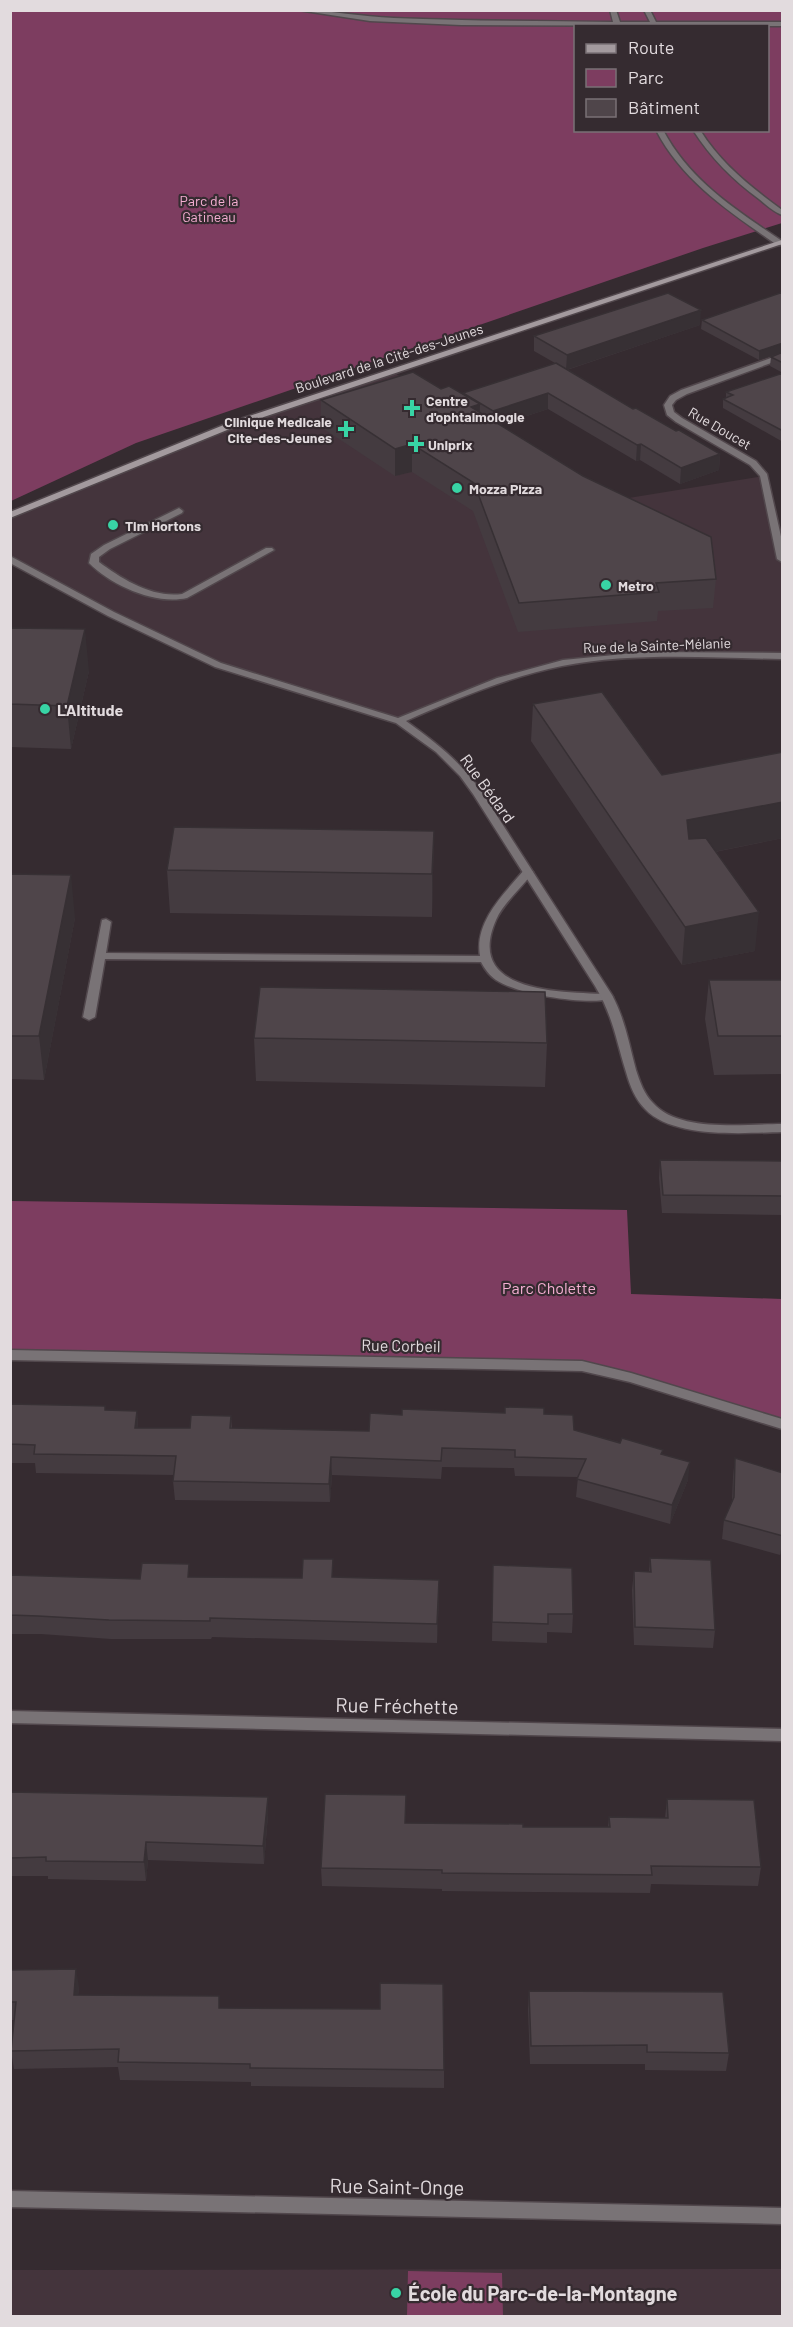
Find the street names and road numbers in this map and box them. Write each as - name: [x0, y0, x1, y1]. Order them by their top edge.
- street label: Boulevard de la Cité-des-Jeunes: [293, 319, 485, 396]
- street label: Rue Doucet: [686, 403, 754, 453]
- street label: Rue de la Sainte-Mélanie: [583, 634, 731, 656]
- street label: Rue Bédard: [457, 750, 519, 826]
- street label: Rue Corbeil: [361, 1335, 441, 1355]
- street label: Rue Fréchette: [335, 1692, 459, 1718]
- street label: Rue Saint-Onge: [329, 2173, 465, 2199]

